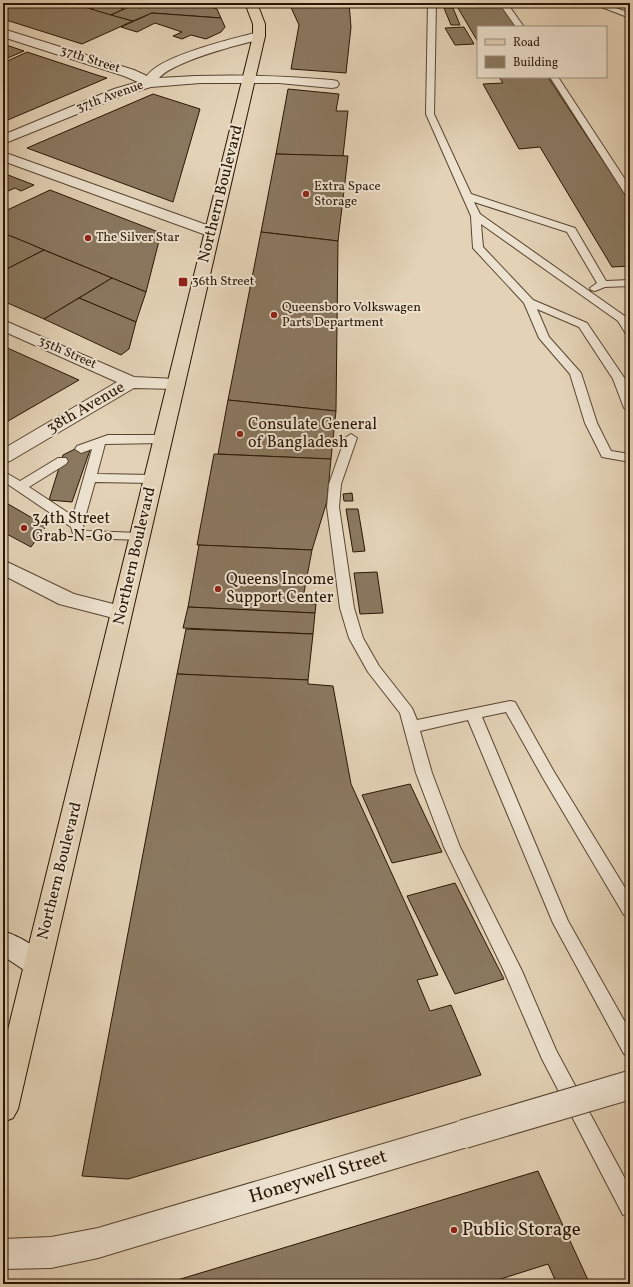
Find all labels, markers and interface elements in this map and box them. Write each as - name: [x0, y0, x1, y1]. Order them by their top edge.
- legend: [477, 26, 607, 78]
- text: Road: [513, 35, 540, 51]
- street label: 37th Street: [58, 42, 123, 78]
- text: Building: [513, 55, 558, 71]
- street label: 37th Avenue: [74, 76, 146, 118]
- street label: Northern Boulevard: [193, 123, 249, 265]
- place label: Extra Space Storage: [314, 178, 381, 211]
- marker: Extra Space Storage: [301, 189, 311, 199]
- place label: The Silver Star: [96, 229, 180, 247]
- marker: The Silver Star: [83, 233, 93, 243]
- place label: 36th Street: [192, 273, 255, 291]
- marker: 36th Street: [177, 276, 189, 288]
- place label: Queensboro Volkswagen Parts Department: [282, 299, 421, 332]
- marker: Queensboro Volkswagen Parts Department: [269, 310, 279, 320]
- street label: 35th Street: [35, 332, 99, 374]
- street label: 38th Avenue: [43, 377, 129, 439]
- place label: Consulate General of Bangladesh: [248, 414, 377, 454]
- marker: Consulate General of Bangladesh: [235, 429, 245, 439]
- street label: Northern Boulevard: [108, 485, 162, 627]
- place label: 34th Street Grab-N-Go: [32, 508, 112, 548]
- marker: 34th Street Grab-N-Go: [19, 523, 29, 533]
- place label: Queens Income Support Center: [226, 569, 334, 609]
- marker: Queens Income Support Center: [213, 584, 223, 594]
- street label: Northern Boulevard: [32, 800, 88, 942]
- street label: Honeywell Street: [246, 1144, 391, 1210]
- place label: Public Storage: [462, 1217, 581, 1243]
- marker: Public Storage: [449, 1225, 459, 1235]

